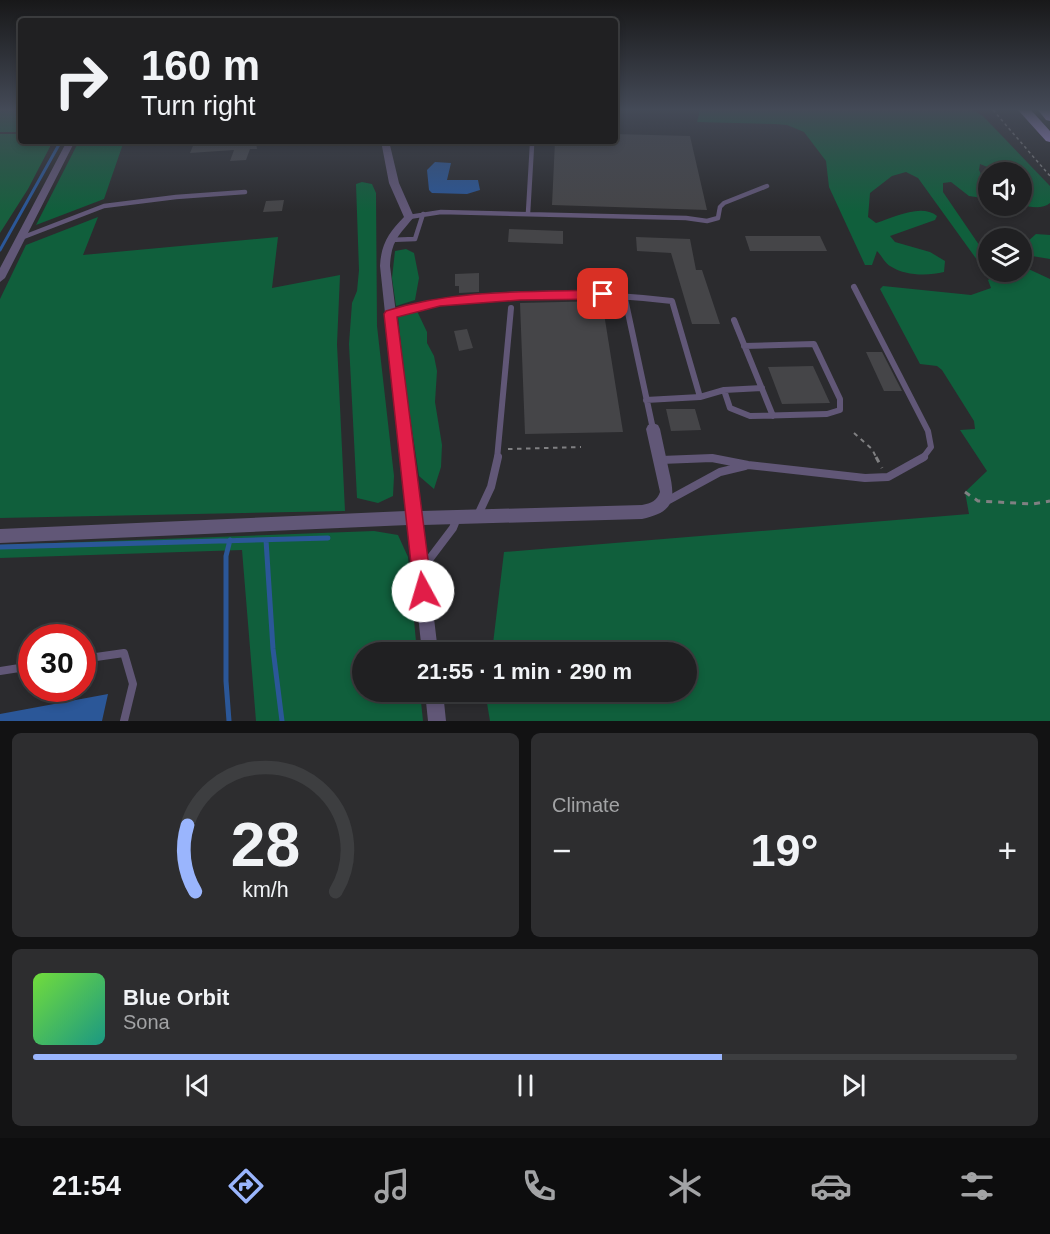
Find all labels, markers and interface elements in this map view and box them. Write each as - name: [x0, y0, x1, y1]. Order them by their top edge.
- icon: right: [42, 42, 120, 120]
- text: 160 m: [141, 42, 260, 89]
- text: Turn right: [141, 91, 256, 121]
- map controls: [978, 162, 1032, 282]
- button: sound: [978, 162, 1032, 216]
- button: layers: [978, 228, 1032, 282]
- pin: [577, 268, 628, 319]
- icon: arrive: [586, 277, 619, 310]
- position arrow: [391, 559, 455, 623]
- speed limit sign: 30: [18, 624, 96, 702]
- text: 21:55 · 1 min · 290 m: [417, 659, 632, 684]
- text: Climate: [552, 794, 620, 816]
- text: 28: [231, 810, 300, 879]
- text: 19°: [750, 825, 819, 876]
- text: −: [552, 832, 571, 869]
- text: +: [998, 832, 1017, 869]
- text: km/h: [242, 878, 289, 902]
- text: Blue Orbit: [123, 985, 229, 1010]
- text: Sona: [123, 1011, 170, 1033]
- icon: previous: [181, 1069, 214, 1102]
- icon: pause: [509, 1069, 542, 1102]
- icon: next: [837, 1069, 870, 1102]
- icon: directions: [225, 1165, 267, 1207]
- icon: music: [371, 1165, 413, 1207]
- icon: phone: [518, 1165, 560, 1207]
- icon: climate: [664, 1165, 706, 1207]
- icon: car: [810, 1165, 852, 1207]
- icon: filters: [956, 1165, 998, 1207]
- text: 21:54: [52, 1171, 121, 1201]

